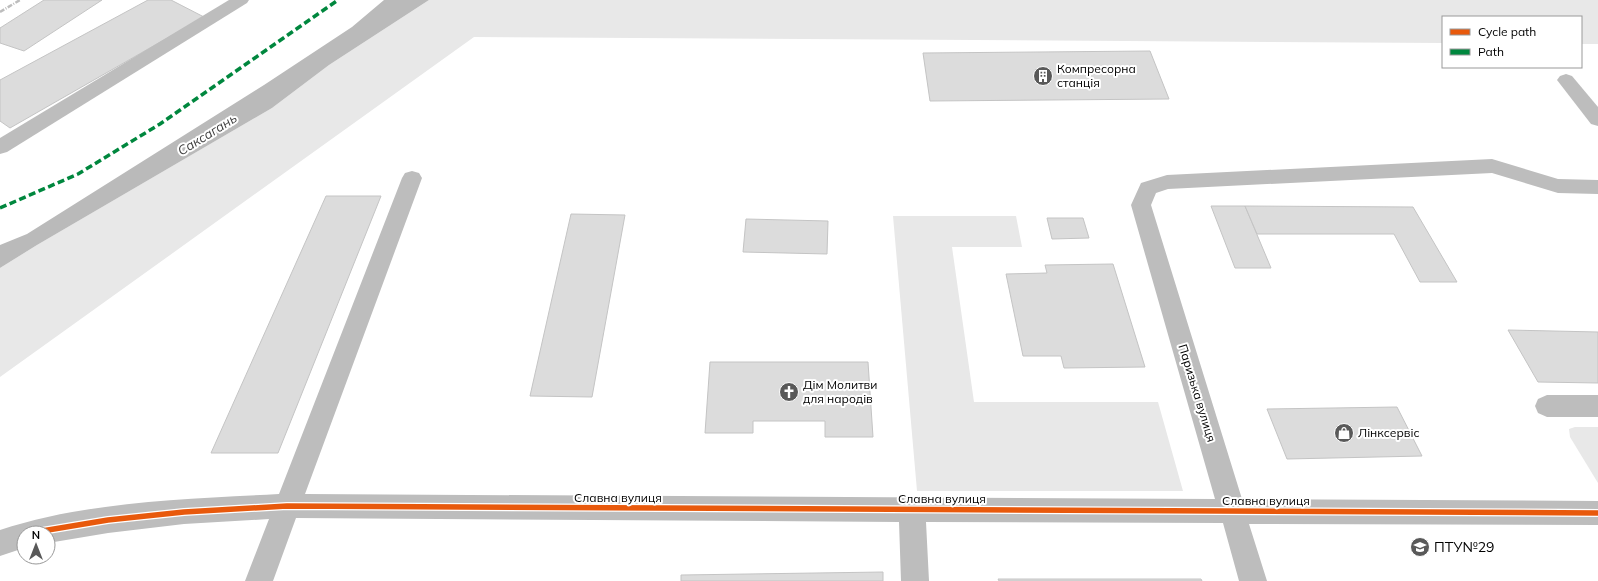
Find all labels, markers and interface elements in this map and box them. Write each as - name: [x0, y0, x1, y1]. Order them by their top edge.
- legend: [1442, 16, 1582, 68]
- text: Cycle path: [1478, 24, 1536, 39]
- text: Path: [1478, 44, 1504, 59]
- place label: Компресорна станція: [1057, 61, 1136, 90]
- building icon: Компресорна станція: [1032, 65, 1054, 87]
- water label: Саксагань: [174, 110, 240, 158]
- street label: Паризька вулиця: [1175, 342, 1219, 444]
- place label: Дім Молитви для народів: [803, 377, 877, 406]
- church icon: Дім Молитви для народів: [778, 381, 800, 403]
- shop icon: Лінксервіс: [1333, 422, 1355, 444]
- place label: Лінксервіс: [1358, 425, 1420, 440]
- street label: Славна вулиця: [574, 490, 662, 505]
- street label: Славна вулиця: [898, 491, 986, 506]
- street label: Славна вулиця: [1222, 493, 1310, 508]
- north arrow: [16, 525, 56, 565]
- text: N: [32, 528, 40, 542]
- school or university icon: ПТУ№29: [1409, 536, 1431, 558]
- place label: ПТУ№29: [1434, 538, 1494, 556]

